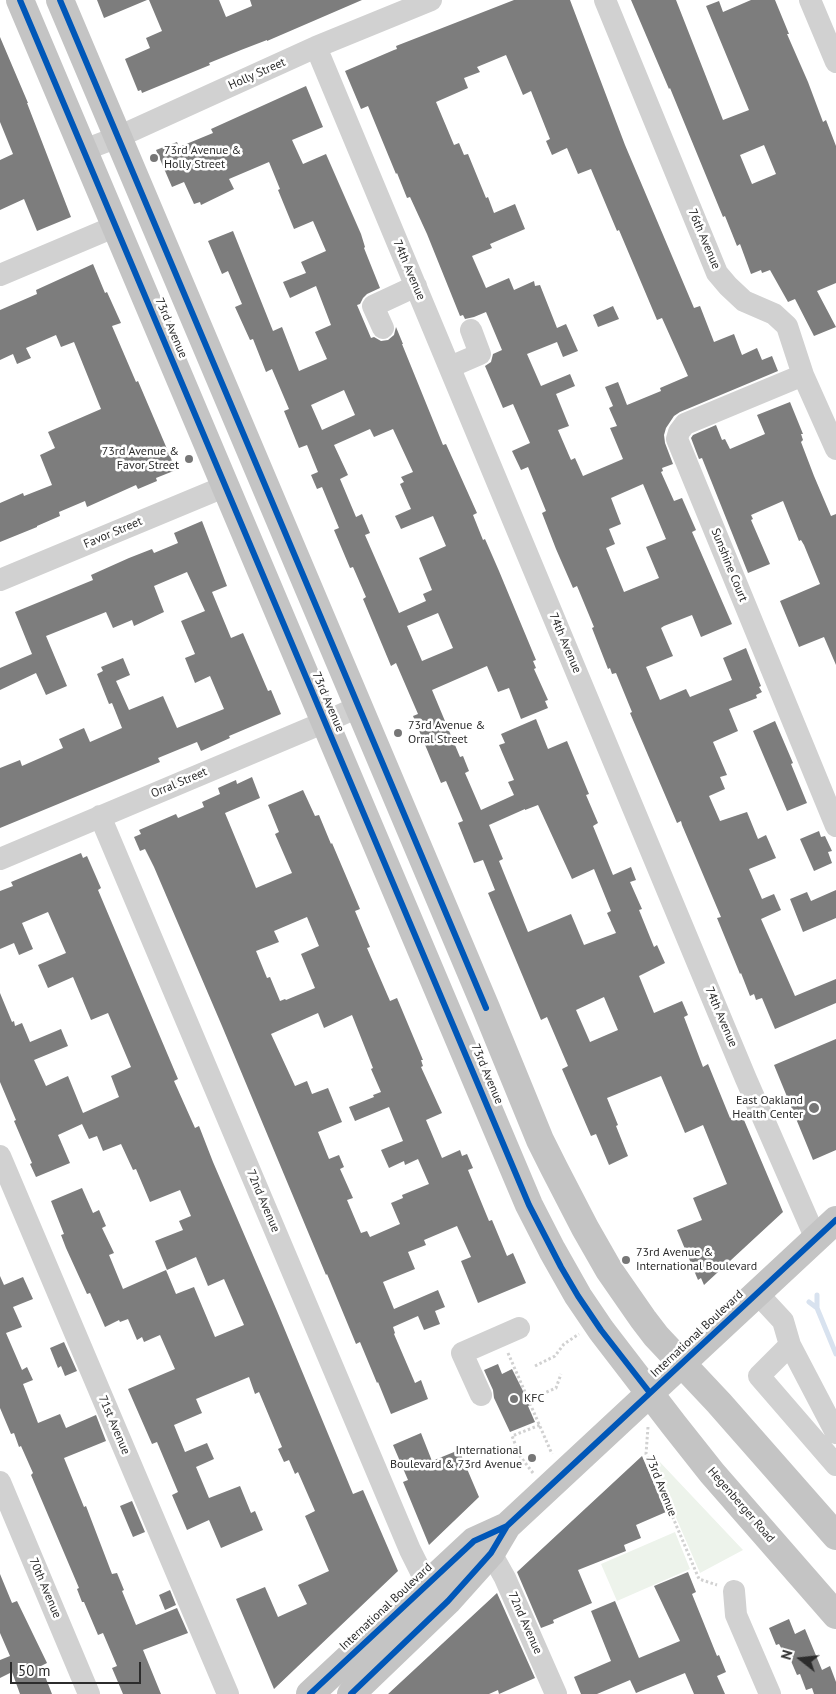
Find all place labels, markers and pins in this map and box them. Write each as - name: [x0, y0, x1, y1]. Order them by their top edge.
- place label: 73rd Avenue & Holly Street: [164, 144, 241, 172]
- marker: 73rd Avenue & Holly Street: [148, 152, 160, 164]
- place label: 73rd Avenue & Favor Street: [102, 445, 179, 473]
- marker: 73rd Avenue & Favor Street: [183, 453, 195, 465]
- place label: 73rd Avenue & Orral Street: [408, 719, 485, 747]
- marker: 73rd Avenue & Orral Street: [392, 727, 404, 739]
- place label: East Oakland Health Center: [732, 1094, 803, 1122]
- marker: East Oakland Health Center: [807, 1101, 821, 1115]
- place label: 73rd Avenue & International Boulevard: [636, 1246, 757, 1274]
- marker: 73rd Avenue & International Boulevard: [620, 1254, 632, 1266]
- place label: KFC: [524, 1392, 544, 1406]
- marker: KFC: [508, 1393, 520, 1405]
- place label: International Boulevard & 73rd Avenue: [390, 1444, 522, 1472]
- marker: International Boulevard & 73rd Avenue: [526, 1452, 538, 1464]

